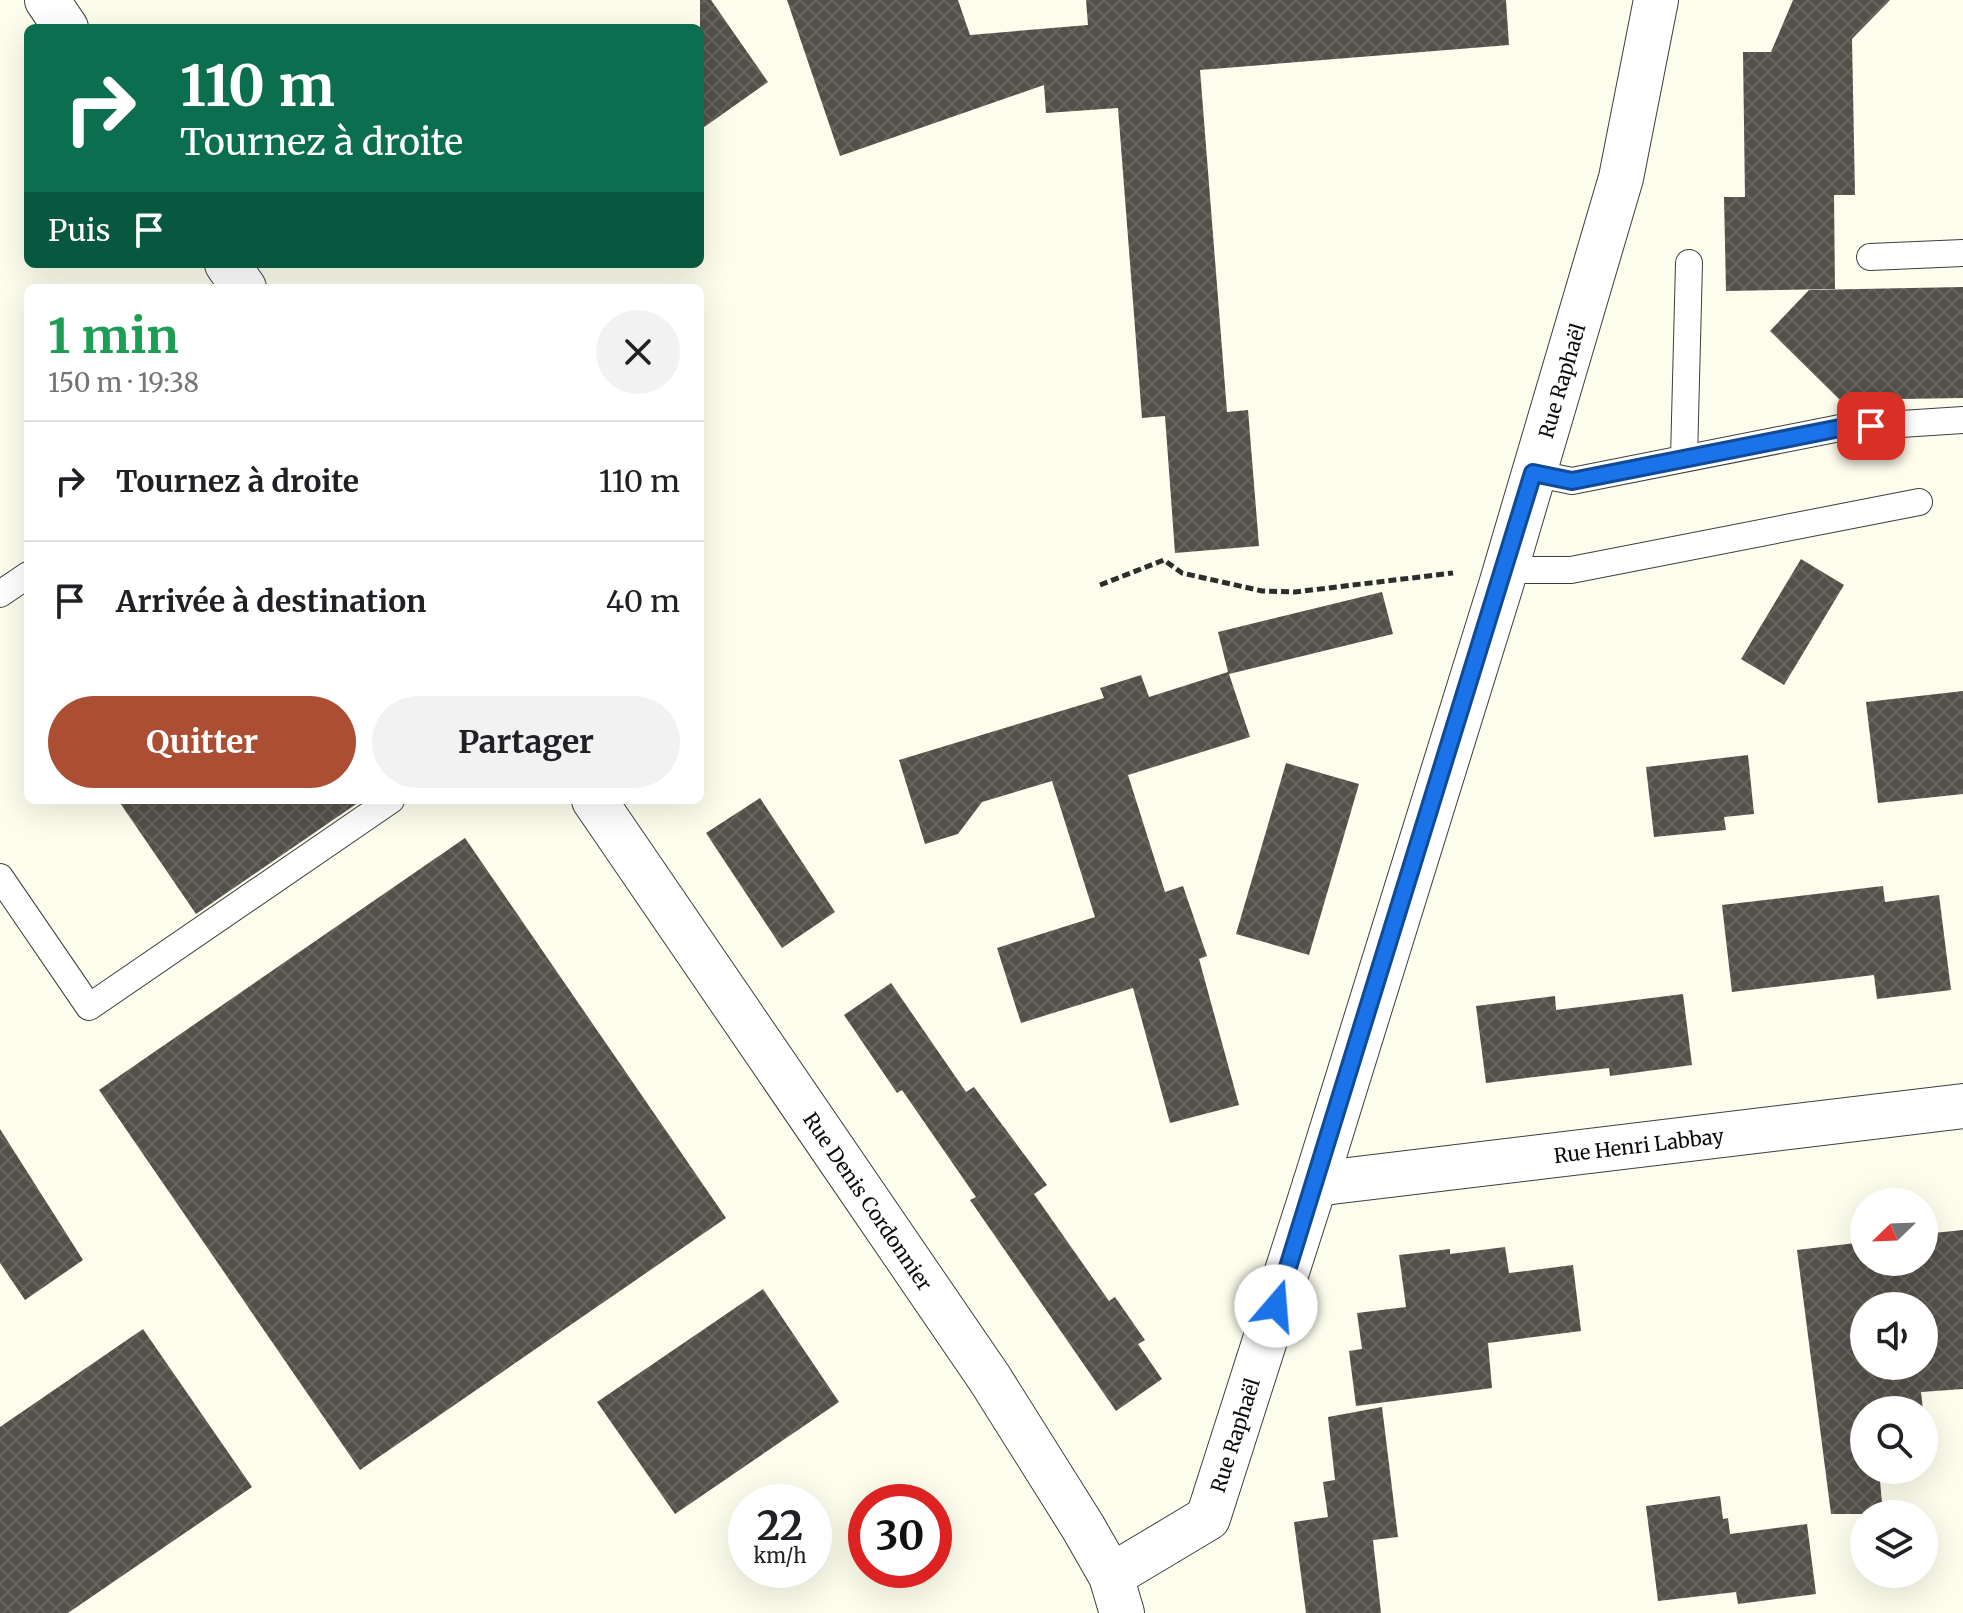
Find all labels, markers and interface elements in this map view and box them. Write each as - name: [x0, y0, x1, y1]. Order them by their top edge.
- text: 110 m: [180, 51, 335, 121]
- icon: right: [48, 56, 152, 160]
- text: Tournez à droite: [180, 120, 463, 165]
- icon: arrive: [127, 208, 171, 252]
- text: Puis: [48, 211, 111, 249]
- text: 1 min: [48, 306, 179, 366]
- button: close: [596, 310, 680, 394]
- street label: Rue Raphaël: [1532, 320, 1590, 441]
- text: 150 m · 19:38: [48, 366, 199, 399]
- pin: [1837, 392, 1905, 460]
- icon: arrive: [1849, 404, 1893, 448]
- icon: right: [48, 459, 92, 503]
- text: Tournez à droite: [116, 462, 359, 500]
- text: 110 m: [599, 462, 680, 500]
- icon: arrive: [48, 579, 92, 623]
- text: Arrivée à destination: [116, 582, 426, 620]
- text: 40 m: [606, 582, 680, 620]
- button: Quitter: [48, 696, 356, 788]
- button: Partager: [372, 696, 680, 788]
- street label: Rue Denis Cordonnier: [799, 1107, 938, 1295]
- street label: Rue Henri Labbay: [1552, 1122, 1725, 1168]
- north arrow: [1850, 1188, 1938, 1276]
- map controls: [1850, 1188, 1938, 1588]
- position arrow: [1234, 1264, 1318, 1348]
- button: sound: [1850, 1292, 1938, 1380]
- street label: Rue Raphaël: [1205, 1375, 1265, 1495]
- button: search: [1850, 1396, 1938, 1484]
- speed limit sign: 30: [848, 1484, 952, 1588]
- button: layers: [1850, 1500, 1938, 1588]
- text: 22: [757, 1501, 803, 1551]
- text: km/h: [754, 1543, 806, 1568]

